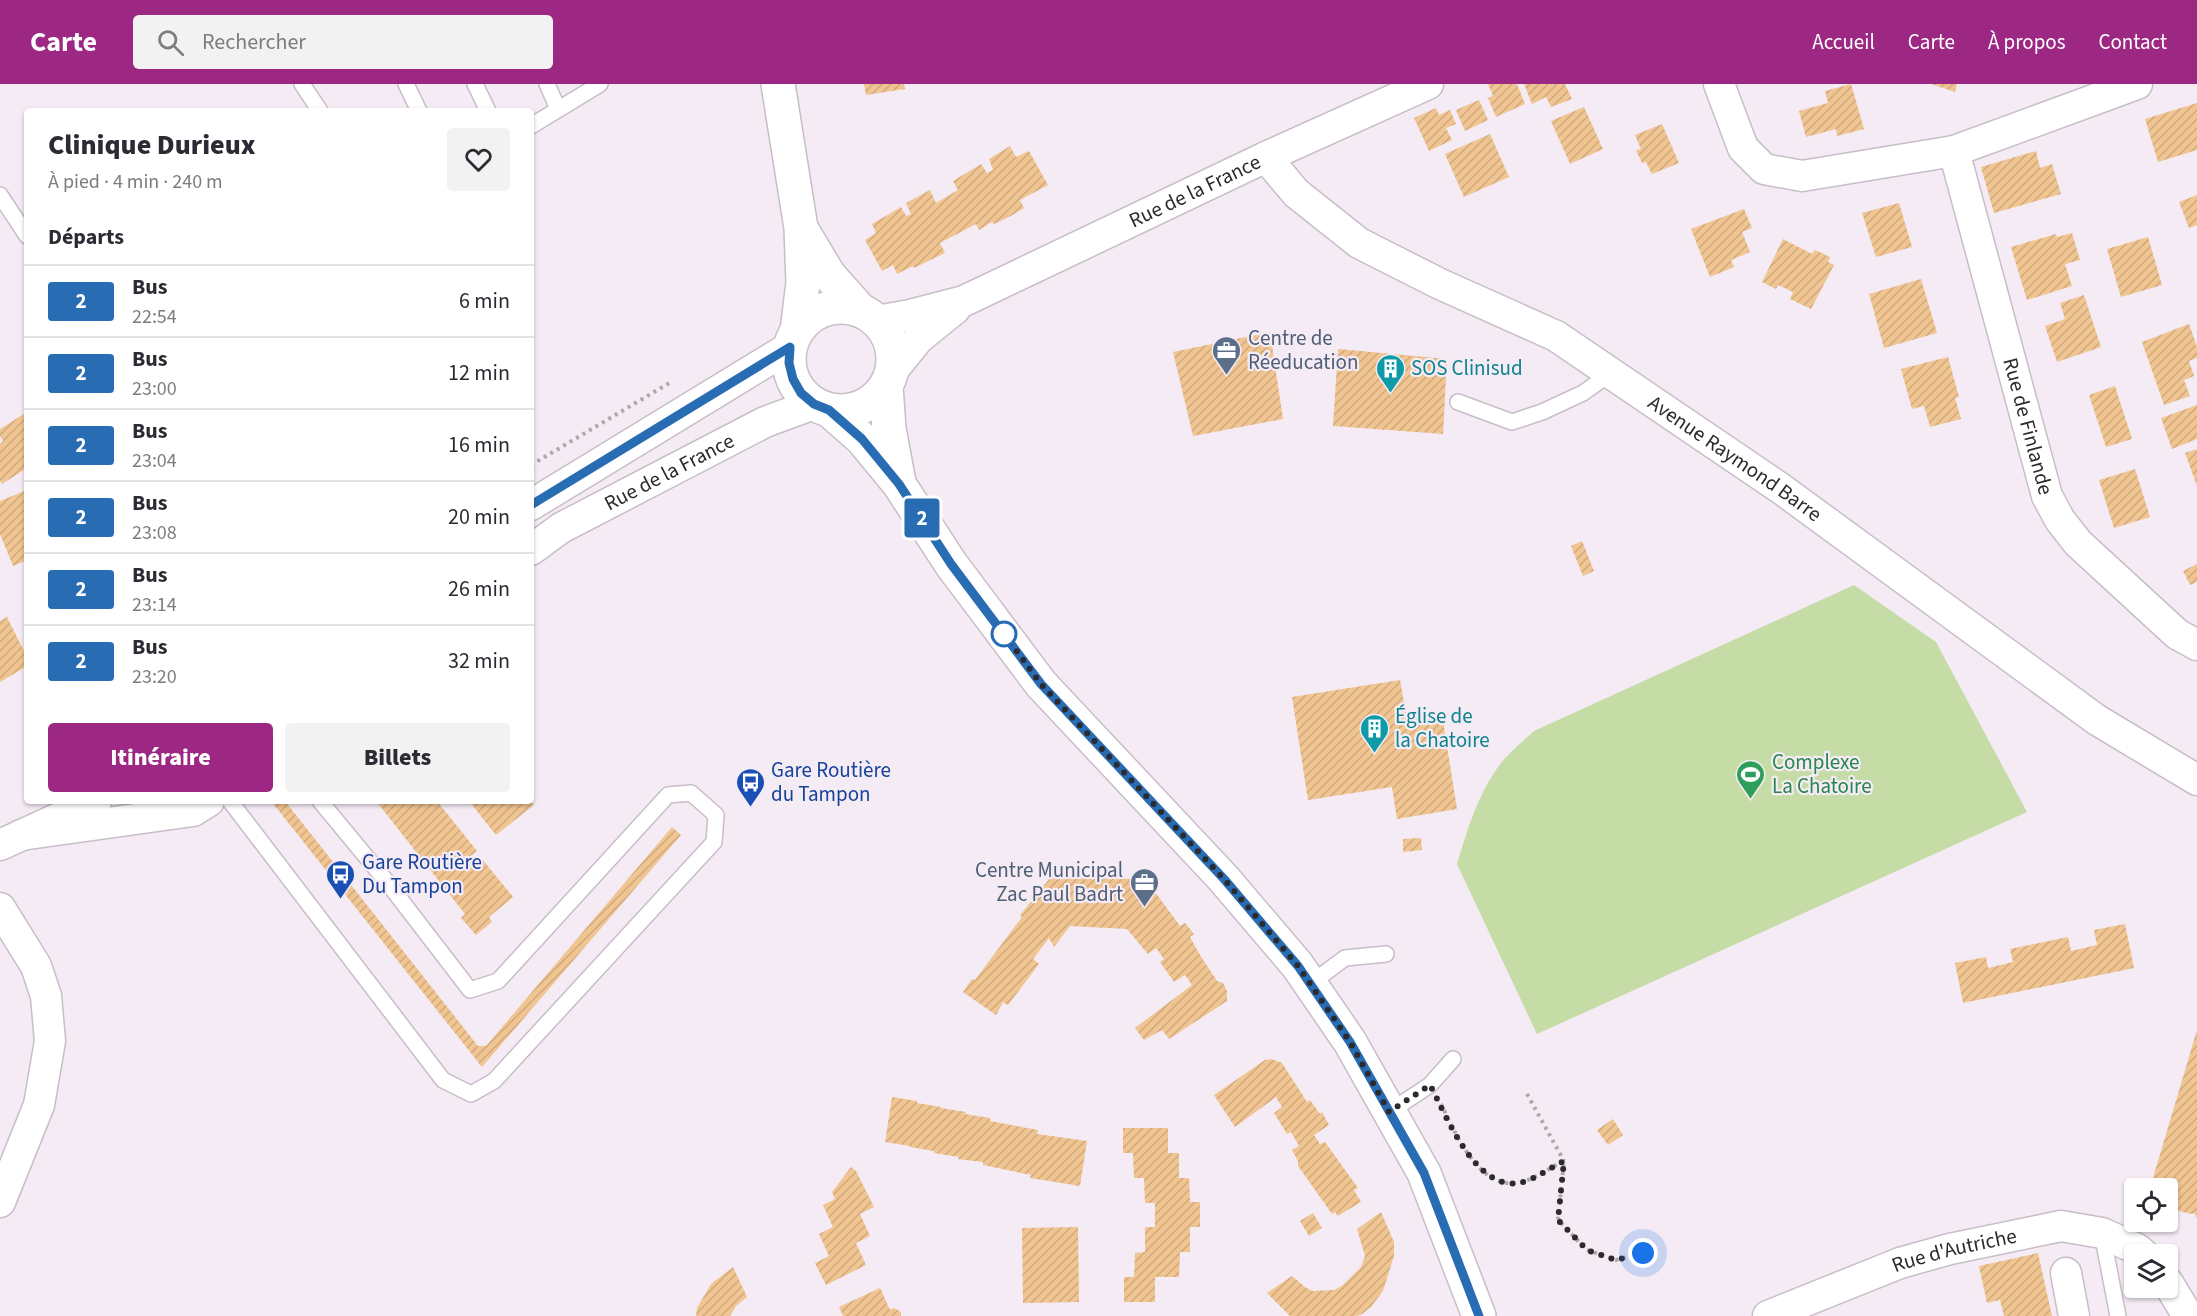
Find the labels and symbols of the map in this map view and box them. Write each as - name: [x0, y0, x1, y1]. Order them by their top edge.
- street label: Rue de la France: [1124, 147, 1266, 235]
- place label: Centre de Réeducation: [1248, 323, 1358, 377]
- office icon: Centre de Réeducation: [1211, 334, 1243, 376]
- building icon: SOS Clinisud: [1374, 352, 1406, 394]
- place label: SOS Clinisud: [1411, 353, 1523, 383]
- street label: Rue de Finlande: [1995, 354, 2061, 498]
- street label: Avenue Raymond Barre: [1642, 388, 1828, 529]
- street label: Rue de la France: [599, 426, 739, 518]
- line badge: 2: [902, 498, 942, 538]
- unlabelled marker: [991, 621, 1017, 647]
- place label: Église de la Chatoire: [1395, 701, 1490, 755]
- building icon: Église de la Chatoire: [1358, 712, 1390, 754]
- place label: Complexe La Chatoire: [1772, 747, 1872, 801]
- place label: Gare Routière du Tampon: [771, 755, 891, 809]
- sports icon: Complexe La Chatoire: [1735, 758, 1767, 800]
- bus stop icon: Gare Routière du Tampon: [734, 766, 766, 808]
- place label: Gare Routière Du Tampon: [362, 847, 482, 901]
- place label: Centre Municipal Zac Paul Badrt: [975, 855, 1123, 909]
- bus stop icon: Gare Routière Du Tampon: [325, 858, 357, 900]
- office icon: Centre Municipal Zac Paul Badrt: [1128, 866, 1160, 908]
- street label: Rue d'Autriche: [1887, 1221, 2019, 1280]
- your location: [1628, 1238, 1658, 1268]

